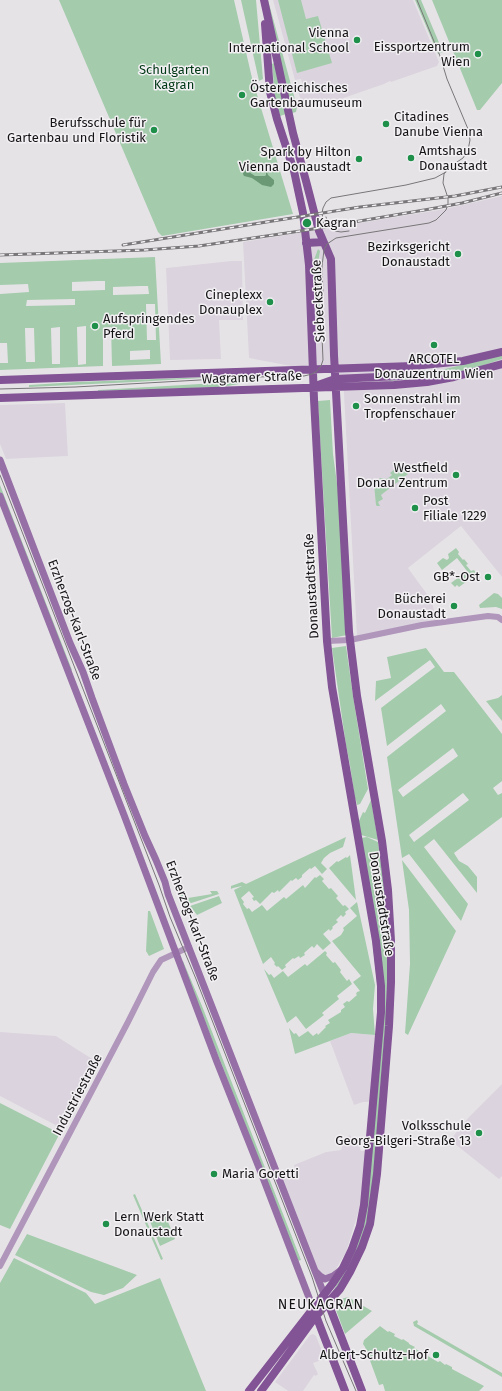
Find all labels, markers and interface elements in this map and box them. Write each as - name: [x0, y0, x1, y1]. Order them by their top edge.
- place label: Vienna International School: [229, 25, 349, 56]
- marker: Vienna International School: [352, 35, 362, 45]
- place label: Eissportzentrum Wien: [374, 39, 470, 70]
- marker: Eissportzentrum Wien: [473, 49, 483, 59]
- park label: Schulgarten Kagran: [139, 62, 209, 93]
- place label: Österreichisches Gartenbaumuseum: [250, 80, 362, 111]
- marker: Österreichisches Gartenbaumuseum: [237, 90, 247, 100]
- place label: Citadines Danube Vienna: [394, 109, 483, 140]
- place label: Berufsschule für Gartenbau und Floristik: [7, 115, 146, 146]
- marker: Citadines Danube Vienna: [381, 119, 391, 129]
- marker: Berufsschule für Gartenbau und Floristik: [149, 125, 159, 135]
- place label: Amtshaus Donaustadt: [419, 143, 487, 174]
- place label: Spark by Hilton Vienna Donaustadt: [239, 144, 351, 175]
- marker: Amtshaus Donaustadt: [406, 153, 416, 163]
- marker: Spark by Hilton Vienna Donaustadt: [354, 154, 364, 164]
- place label: Kagran: [316, 215, 357, 231]
- marker: Kagran: [301, 217, 313, 229]
- place label: Bezirksgericht Donaustadt: [367, 239, 450, 270]
- marker: Bezirksgericht Donaustadt: [453, 249, 463, 259]
- street label: Siebeckstraße: [309, 259, 329, 343]
- place label: Cineplexx Donauplex: [199, 287, 262, 318]
- marker: Cineplexx Donauplex: [265, 297, 275, 307]
- place label: Aufspringendes Pferd: [103, 311, 195, 342]
- marker: Aufspringendes Pferd: [90, 321, 100, 331]
- marker: ARCOTEL Donauzentrum Wien: [429, 340, 439, 350]
- place label: ARCOTEL Donauzentrum Wien: [374, 351, 494, 382]
- street label: Wagramer Straße: [201, 368, 303, 388]
- place label: Sonnenstrahl im Tropfenschauer: [364, 391, 461, 422]
- marker: Sonnenstrahl im Tropfenschauer: [351, 401, 361, 411]
- place label: Westfield Donau Zentrum: [357, 460, 448, 491]
- marker: Westfield Donau Zentrum: [451, 470, 461, 480]
- place label: Post Filiale 1229: [423, 493, 486, 524]
- marker: Post Filiale 1229: [410, 503, 420, 513]
- street label: Donaustadtstraße: [301, 533, 323, 639]
- street label: Erzherzog-Karl-Straße: [44, 557, 104, 683]
- place label: GB*-Ost: [433, 569, 480, 585]
- marker: GB*-Ost: [483, 572, 493, 582]
- place label: Bücherei Donaustadt: [378, 591, 446, 622]
- marker: Bücherei Donaustadt: [449, 601, 459, 611]
- street label: Donaustadtstraße: [365, 851, 397, 957]
- street label: Erzherzog-Karl-Straße: [162, 858, 222, 984]
- street label: Industriestraße: [50, 1051, 106, 1139]
- place label: Volksschule Georg-Bilgeri-Straße 13: [335, 1118, 471, 1149]
- marker: Volksschule Georg-Bilgeri-Straße 13: [474, 1128, 484, 1138]
- place label: Maria Goretti: [222, 1166, 299, 1182]
- marker: Maria Goretti: [209, 1169, 219, 1179]
- place label: Lern Werk Statt Donaustadt: [114, 1209, 204, 1240]
- marker: Lern Werk Statt Donaustadt: [101, 1219, 111, 1229]
- district label: NEUKAGRAN: [278, 1297, 364, 1313]
- place label: Albert-Schultz-Hof: [320, 1347, 428, 1363]
- marker: Albert-Schultz-Hof: [431, 1350, 441, 1360]

